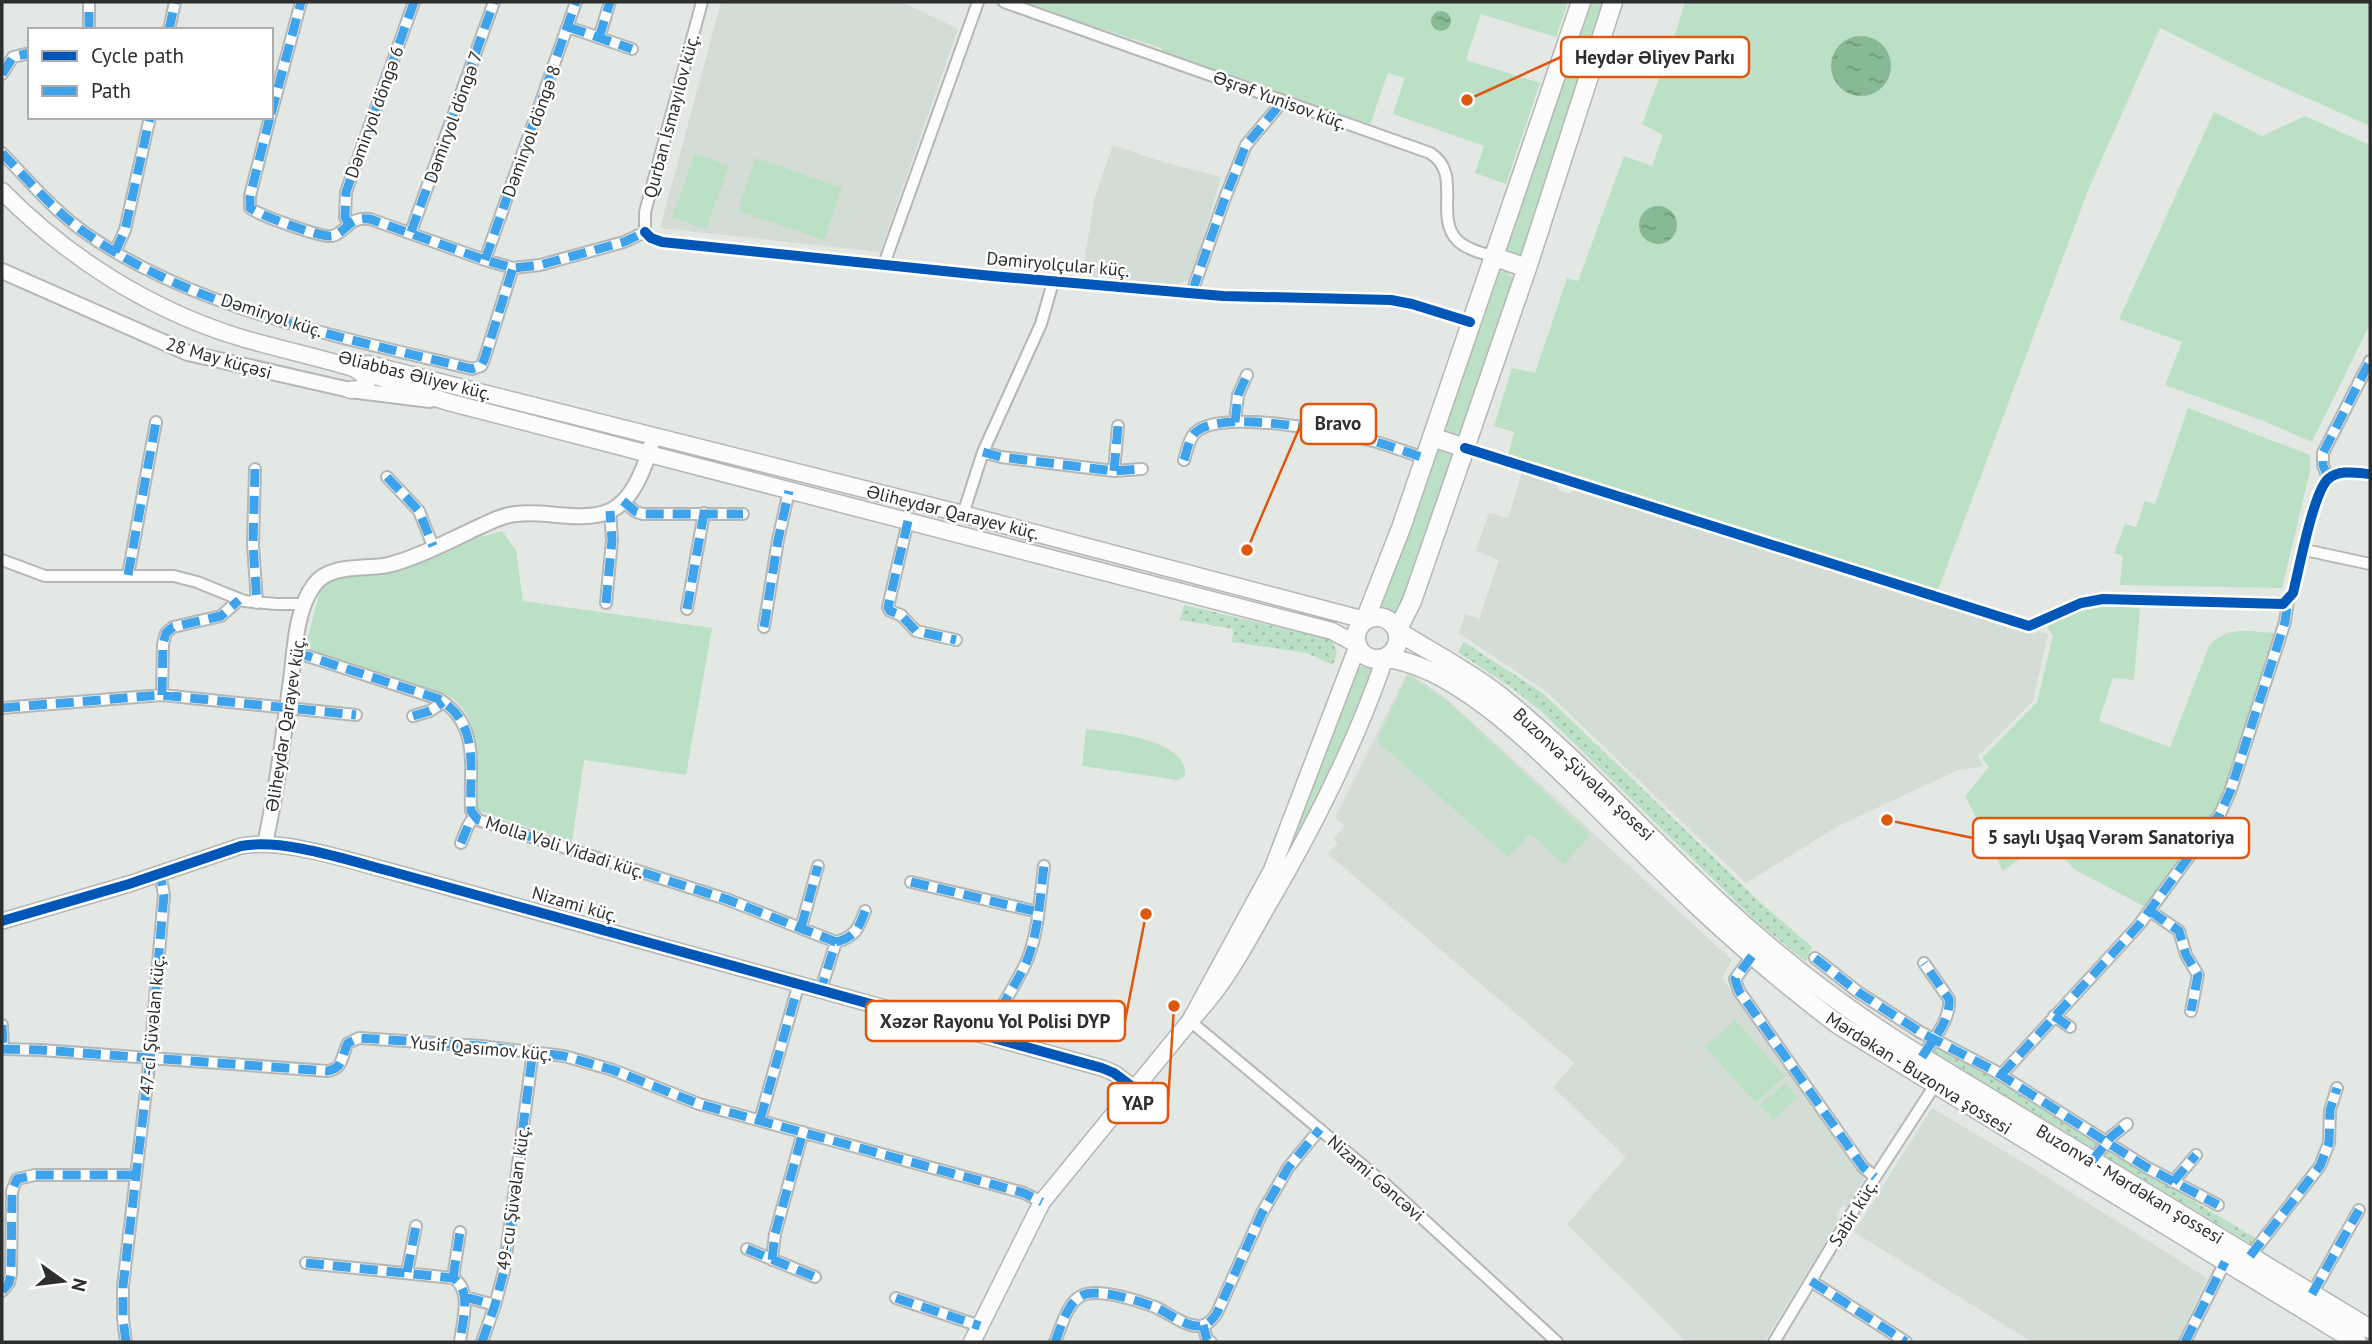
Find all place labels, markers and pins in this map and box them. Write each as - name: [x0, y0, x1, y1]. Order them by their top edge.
- callout: Heydər Əliyev Parkı: [1561, 37, 1749, 77]
- callout: Bravo: [1301, 404, 1376, 444]
- callout: 5 saylı Uşaq Vərəm Sanatoriya: [1973, 818, 2249, 858]
- callout: Xəzər Rayonu Yol Polisi DYP: [866, 1001, 1125, 1041]
- callout: YAP: [1108, 1083, 1168, 1123]

